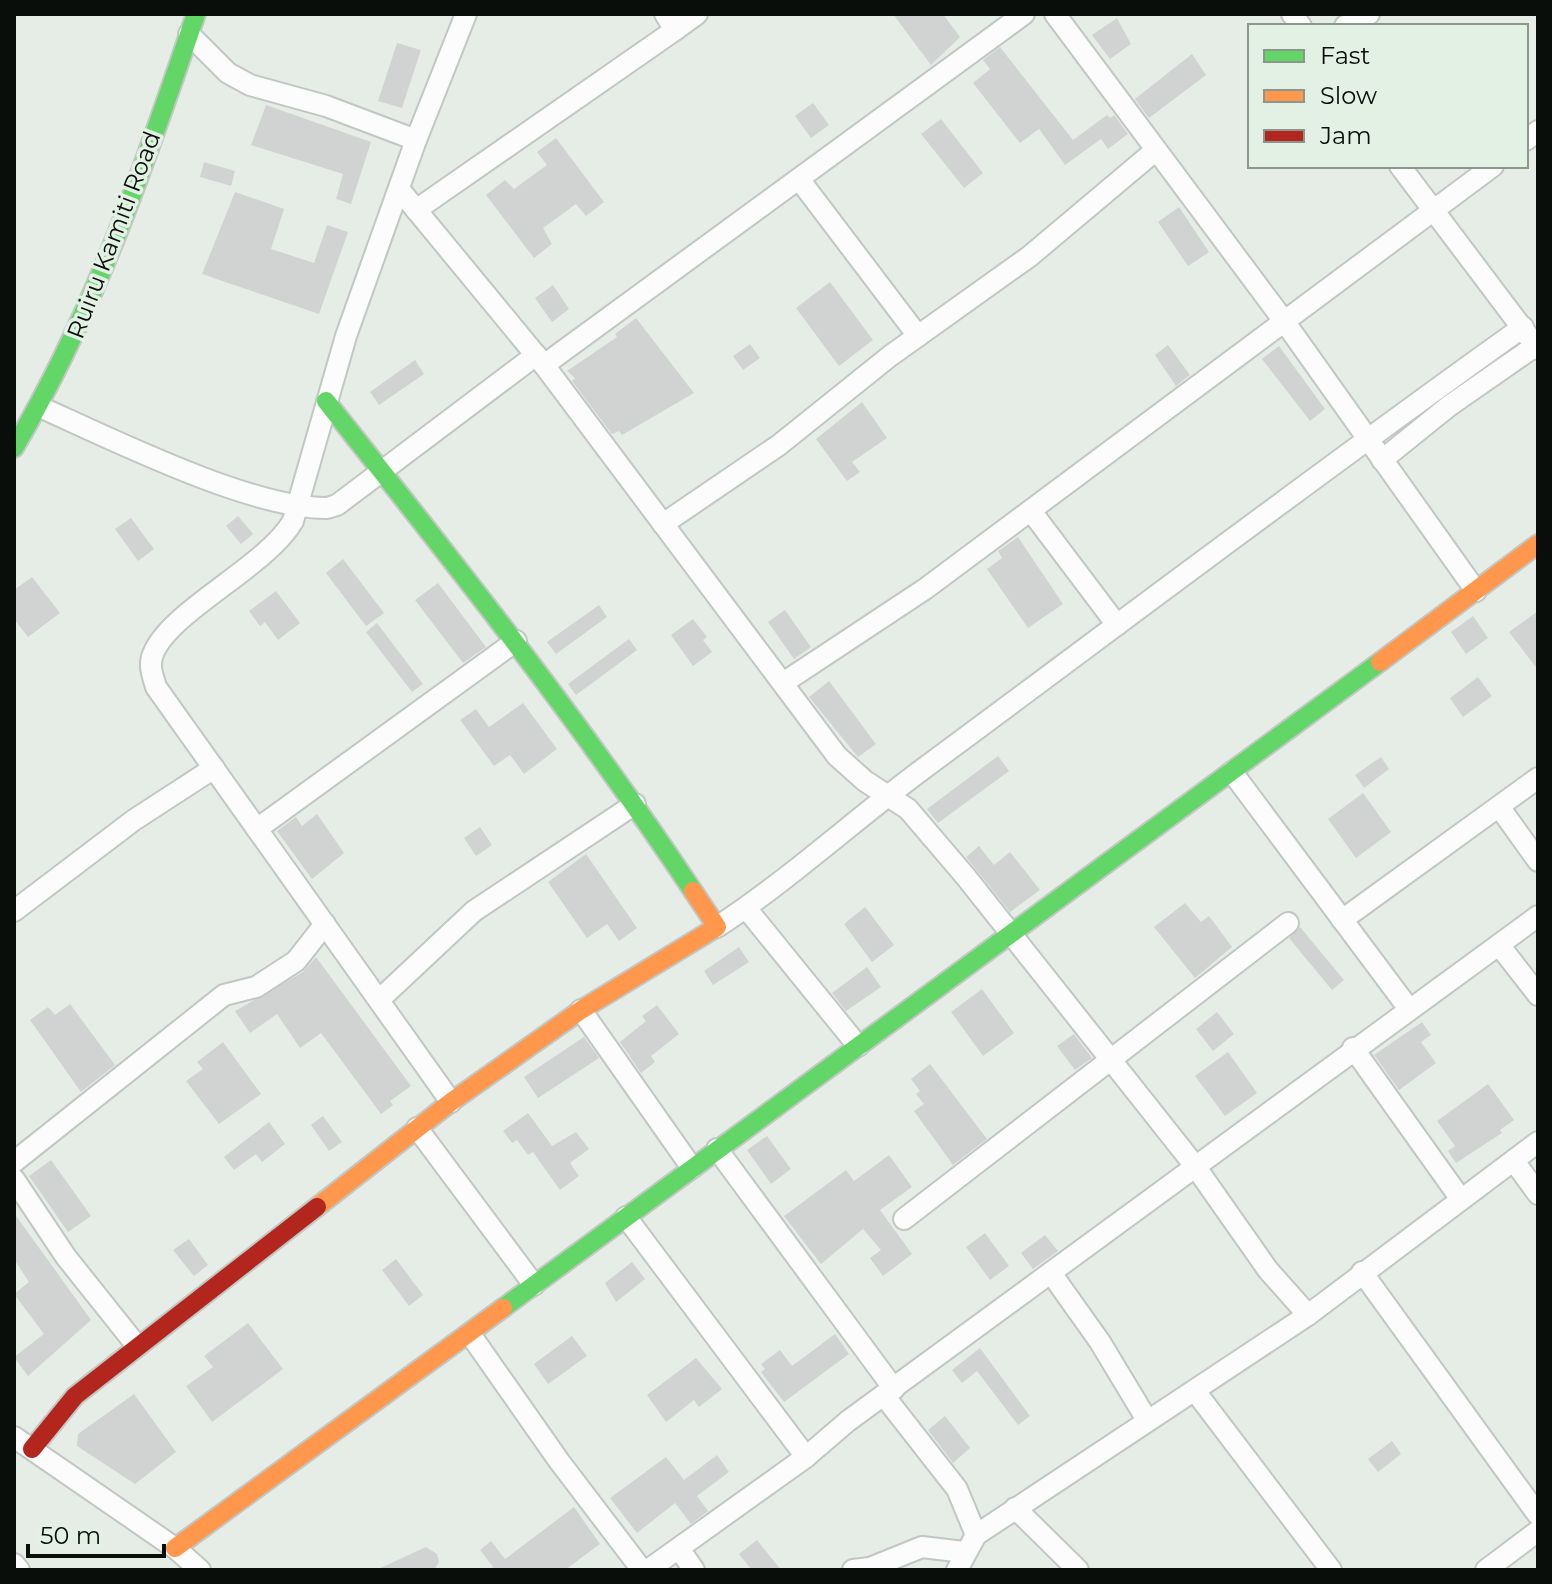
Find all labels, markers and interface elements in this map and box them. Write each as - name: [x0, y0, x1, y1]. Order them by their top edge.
- legend: [1248, 24, 1528, 168]
- text: Fast: [1320, 41, 1371, 70]
- text: Slow: [1320, 81, 1377, 110]
- text: Jam: [1319, 121, 1372, 150]
- street label: Ruiru Kamiti Road: [61, 127, 166, 343]
- scale bar: [28, 1508, 164, 1558]
- text: 50 m: [40, 1521, 101, 1550]

